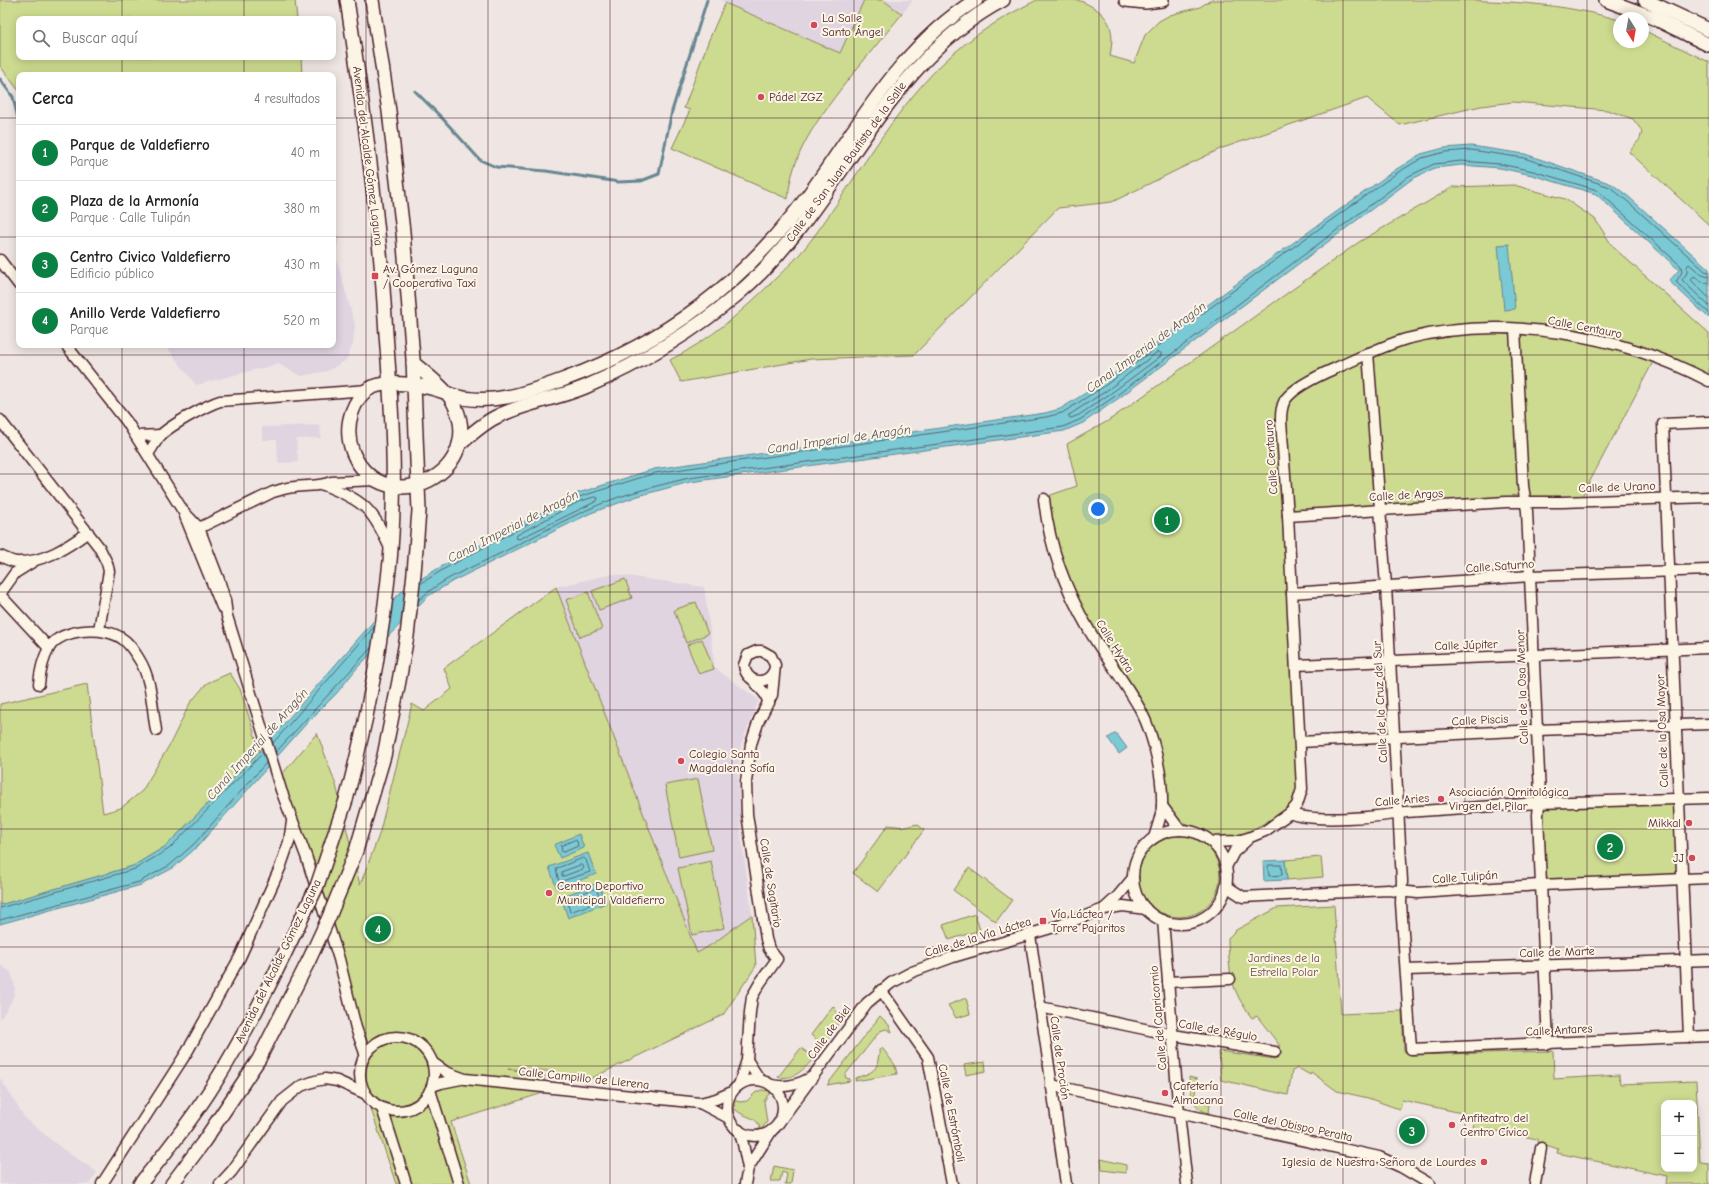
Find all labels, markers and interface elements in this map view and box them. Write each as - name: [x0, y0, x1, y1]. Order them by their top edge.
- place label: La Salle Santo Ángel: [822, 11, 884, 39]
- north arrow: [1613, 12, 1649, 48]
- search box: [16, 16, 336, 60]
- marker: La Salle Santo Ángel: [809, 20, 819, 30]
- icon: search: [30, 27, 52, 49]
- text: Buscar aquí: [62, 29, 138, 47]
- street label: Avenida del Alcalde Gómez Laguna: [350, 65, 386, 247]
- street label: Calle de San Juan Bautista de la Salle: [783, 79, 909, 245]
- text: Cerca: [32, 89, 74, 108]
- place label: Pádel ZGZ: [769, 90, 823, 104]
- text: 4 resultados: [254, 91, 320, 106]
- marker: Pádel ZGZ: [756, 92, 766, 102]
- text: Parque de Valdefierro: [70, 136, 210, 154]
- text: 1: [42, 145, 48, 160]
- text: 40 m: [291, 145, 320, 160]
- text: Parque: [70, 154, 108, 169]
- text: Plaza de la Armonía: [70, 192, 199, 210]
- text: 2: [42, 201, 48, 216]
- text: 380 m: [284, 201, 320, 216]
- text: Parque · Calle Tulipán: [70, 210, 190, 225]
- text: Centro Civico Valdefierro: [70, 248, 231, 266]
- text: 3: [42, 257, 48, 272]
- text: 430 m: [284, 257, 320, 272]
- place label: Av. Gómez Laguna / Cooperativa Taxi: [383, 262, 478, 290]
- text: Edificio público: [70, 266, 154, 281]
- marker: Av. Gómez Laguna / Cooperativa Taxi: [370, 271, 380, 281]
- water label: Canal Imperial de Aragón: [1083, 298, 1209, 396]
- text: Anillo Verde Valdefierro: [70, 304, 220, 322]
- text: 4: [42, 313, 48, 328]
- text: 520 m: [283, 313, 320, 328]
- street label: Calle Centauro: [1547, 313, 1623, 341]
- text: Parque: [70, 322, 108, 337]
- street label: Calle Centauro: [1261, 419, 1281, 495]
- water label: Canal Imperial de Aragón: [766, 422, 912, 456]
- street label: Calle de Urano: [1578, 479, 1656, 495]
- water label: Canal Imperial de Aragón: [445, 486, 581, 566]
- street label: Calle de Argos: [1369, 486, 1443, 504]
- your location: [1088, 499, 1108, 519]
- pin: 1: [1154, 505, 1180, 535]
- street label: Calle Saturno: [1465, 557, 1535, 575]
- street label: Calle Hydra: [1093, 617, 1137, 675]
- street label: Calle de la Osa Menor: [1513, 629, 1531, 745]
- street label: Calle Júpiter: [1434, 637, 1498, 653]
- street label: Calle de la Cruz del Sur: [1370, 640, 1390, 763]
- street label: Calle de la Osa Mayor: [1653, 674, 1671, 788]
- water label: Canal Imperial de Aragón: [203, 685, 311, 803]
- street label: Calle Piscis: [1451, 712, 1509, 728]
- place label: Colegio Santa Magdalena Sofía: [689, 747, 775, 775]
- marker: Colegio Santa Magdalena Sofía: [676, 756, 686, 766]
- place label: Asociación Ornitológica Virgen del Pilar: [1449, 785, 1569, 813]
- street label: Calle Aries: [1374, 791, 1430, 809]
- marker: Asociación Ornitológica Virgen del Pilar: [1436, 794, 1446, 804]
- place label: Mikkal: [1648, 816, 1681, 830]
- marker: Mikkal: [1684, 818, 1694, 828]
- pin: 2: [1597, 832, 1623, 862]
- street label: Calle de Sagitario: [757, 837, 785, 929]
- place label: JJ: [1673, 851, 1685, 865]
- marker: JJ: [1687, 853, 1697, 863]
- street label: Calle Tulipán: [1432, 868, 1498, 886]
- street label: Avenida del Alcalde Gómez Laguna: [232, 877, 324, 1045]
- place label: Centro Deportivo Municipal Valdefierro: [557, 879, 665, 907]
- marker: Centro Deportivo Municipal Valdefierro: [544, 888, 554, 898]
- place label: Vía Láctea / Torre Pajaritos: [1051, 907, 1125, 935]
- pin: 4: [365, 914, 391, 944]
- street label: Calle de la Vía Láctea: [923, 914, 1033, 960]
- marker: Vía Láctea / Torre Pajaritos: [1038, 916, 1048, 926]
- street label: Calle de Marte: [1519, 944, 1595, 960]
- park label: Jardines de la Estrella Polar: [1248, 951, 1320, 979]
- street label: Calle de Capricornio: [1146, 965, 1170, 1071]
- street label: Calle de Biel: [804, 1002, 854, 1062]
- street label: Calle de Proción: [1047, 1015, 1073, 1101]
- street label: Calle de Régulo: [1178, 1016, 1258, 1044]
- street label: Calle Antares: [1525, 1021, 1593, 1039]
- street label: Calle de Estrómboli: [936, 1063, 968, 1163]
- street label: Calle Campillo de Llerena: [518, 1064, 650, 1092]
- place label: Cafetería Almacana: [1173, 1079, 1224, 1107]
- marker: Cafetería Almacana: [1160, 1088, 1170, 1098]
- map controls: [1661, 1100, 1697, 1172]
- button: +: [1661, 1100, 1697, 1136]
- street label: Calle del Obispo Peralta: [1232, 1106, 1354, 1144]
- place label: Anfiteatro del Centro Cívico: [1460, 1111, 1528, 1139]
- pin: 3: [1399, 1116, 1425, 1146]
- marker: Anfiteatro del Centro Cívico: [1447, 1120, 1457, 1130]
- button: −: [1661, 1136, 1697, 1172]
- place label: Iglesia de Nuestra Señora de Lourdes: [1282, 1155, 1476, 1169]
- marker: Iglesia de Nuestra Señora de Lourdes: [1479, 1157, 1489, 1167]

